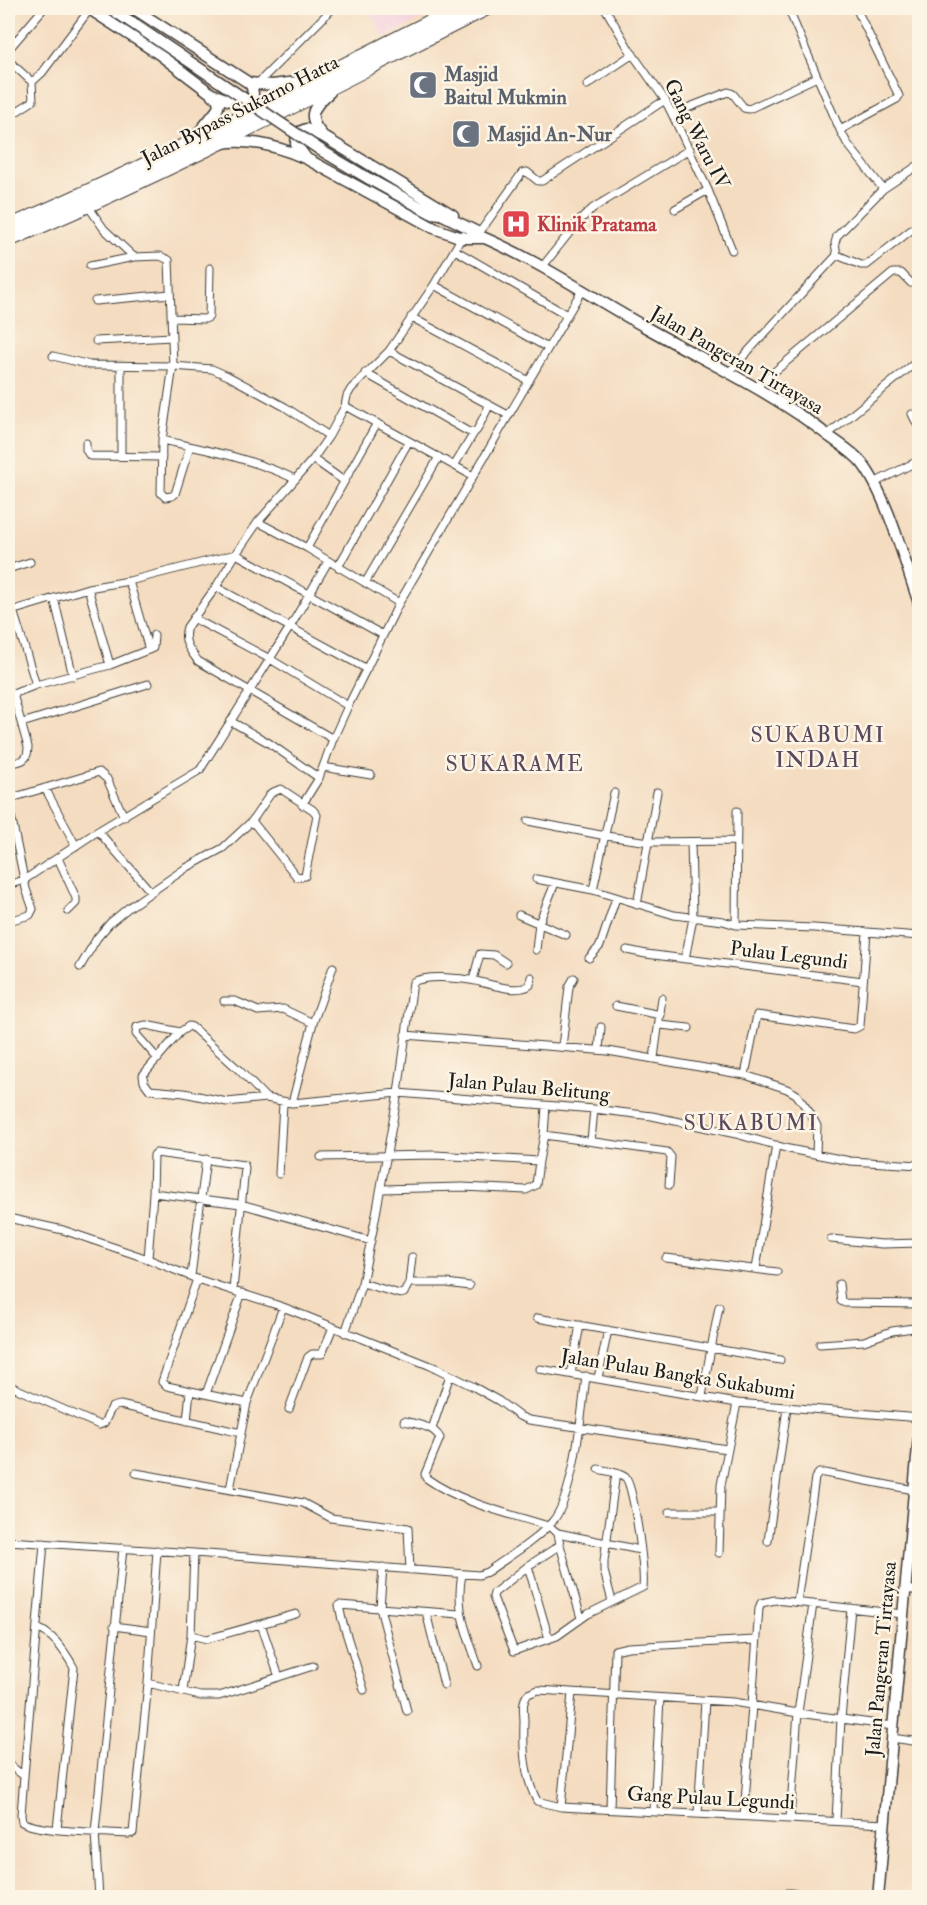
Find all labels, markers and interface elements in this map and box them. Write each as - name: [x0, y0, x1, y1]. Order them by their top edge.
- street label: Jalan Bypass Sukarno Hatta: [136, 49, 344, 172]
- place label: Masjid Baitul Mukmin: [443, 62, 567, 110]
- mosque icon: Masjid Baitul Mukmin: [407, 69, 439, 101]
- street label: Gang Waru IV: [659, 75, 736, 194]
- mosque icon: Masjid An-Nur: [450, 118, 482, 150]
- place label: Masjid An-Nur: [486, 122, 612, 147]
- hospital icon: Klinik Pratama: [500, 208, 532, 240]
- place label: Klinik Pratama: [537, 212, 657, 237]
- street label: Jalan Pangeran Tirtayasa: [645, 300, 829, 420]
- district label: SUKABUMI INDAH: [751, 721, 885, 774]
- district label: SUKARAME: [446, 750, 584, 778]
- street label: Pulau Legundi: [729, 935, 849, 975]
- street label: Jalan Pulau Belitung: [446, 1067, 612, 1107]
- district label: SUKABUMI: [684, 1109, 818, 1137]
- street label: Jalan Pulau Bangka Sukabumi: [558, 1343, 797, 1405]
- street label: Jalan Pangeran Tirtayasa: [860, 1560, 902, 1759]
- street label: Gang Pulau Legundi: [626, 1781, 796, 1815]

